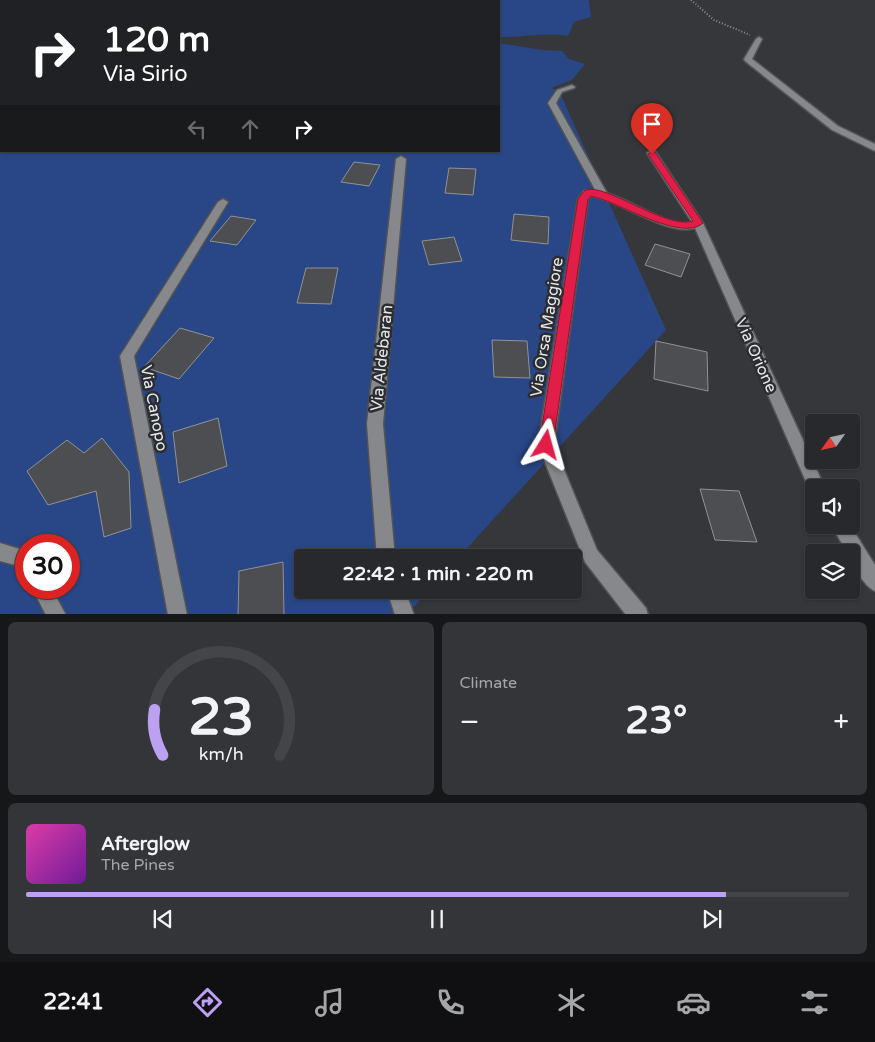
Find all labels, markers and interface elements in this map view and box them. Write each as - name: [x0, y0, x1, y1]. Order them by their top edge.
- text: 120 m: [103, 19, 210, 61]
- icon: right: [20, 20, 85, 85]
- text: Via Sirio: [103, 61, 188, 87]
- pin: [631, 103, 673, 154]
- icon: arrive: [638, 110, 666, 138]
- icon: left: [183, 115, 211, 143]
- icon: ahead: [236, 115, 264, 143]
- icon: right: [289, 115, 317, 143]
- street label: Via Orsa Maggiore: [526, 256, 568, 398]
- street label: Via Aldebaran: [366, 304, 398, 412]
- street label: Via Orione: [731, 315, 781, 396]
- street label: Via Canopo: [136, 363, 172, 453]
- north arrow: [805, 414, 860, 469]
- map controls: [805, 414, 860, 599]
- position arrow: [519, 418, 571, 470]
- button: sound: [805, 479, 860, 534]
- speed limit sign: 30: [15, 534, 80, 599]
- button: layers: [805, 544, 860, 599]
- text: 22:42 · 1 min · 220 m: [342, 563, 534, 585]
- text: Climate: [460, 673, 517, 693]
- text: 23: [188, 686, 253, 749]
- text: 23°: [625, 698, 687, 744]
- text: −: [460, 705, 479, 739]
- text: +: [833, 705, 849, 739]
- text: km/h: [198, 744, 243, 765]
- text: Afterglow: [101, 833, 190, 855]
- text: The Pines: [101, 855, 175, 875]
- icon: previous: [149, 905, 177, 933]
- icon: pause: [423, 905, 451, 933]
- icon: next: [698, 905, 726, 933]
- icon: directions: [190, 985, 225, 1020]
- icon: music: [312, 985, 347, 1020]
- icon: phone: [433, 985, 468, 1020]
- icon: climate: [554, 985, 589, 1020]
- icon: car: [676, 985, 711, 1020]
- icon: filters: [797, 985, 832, 1020]
- text: 22:41: [43, 989, 104, 1015]

